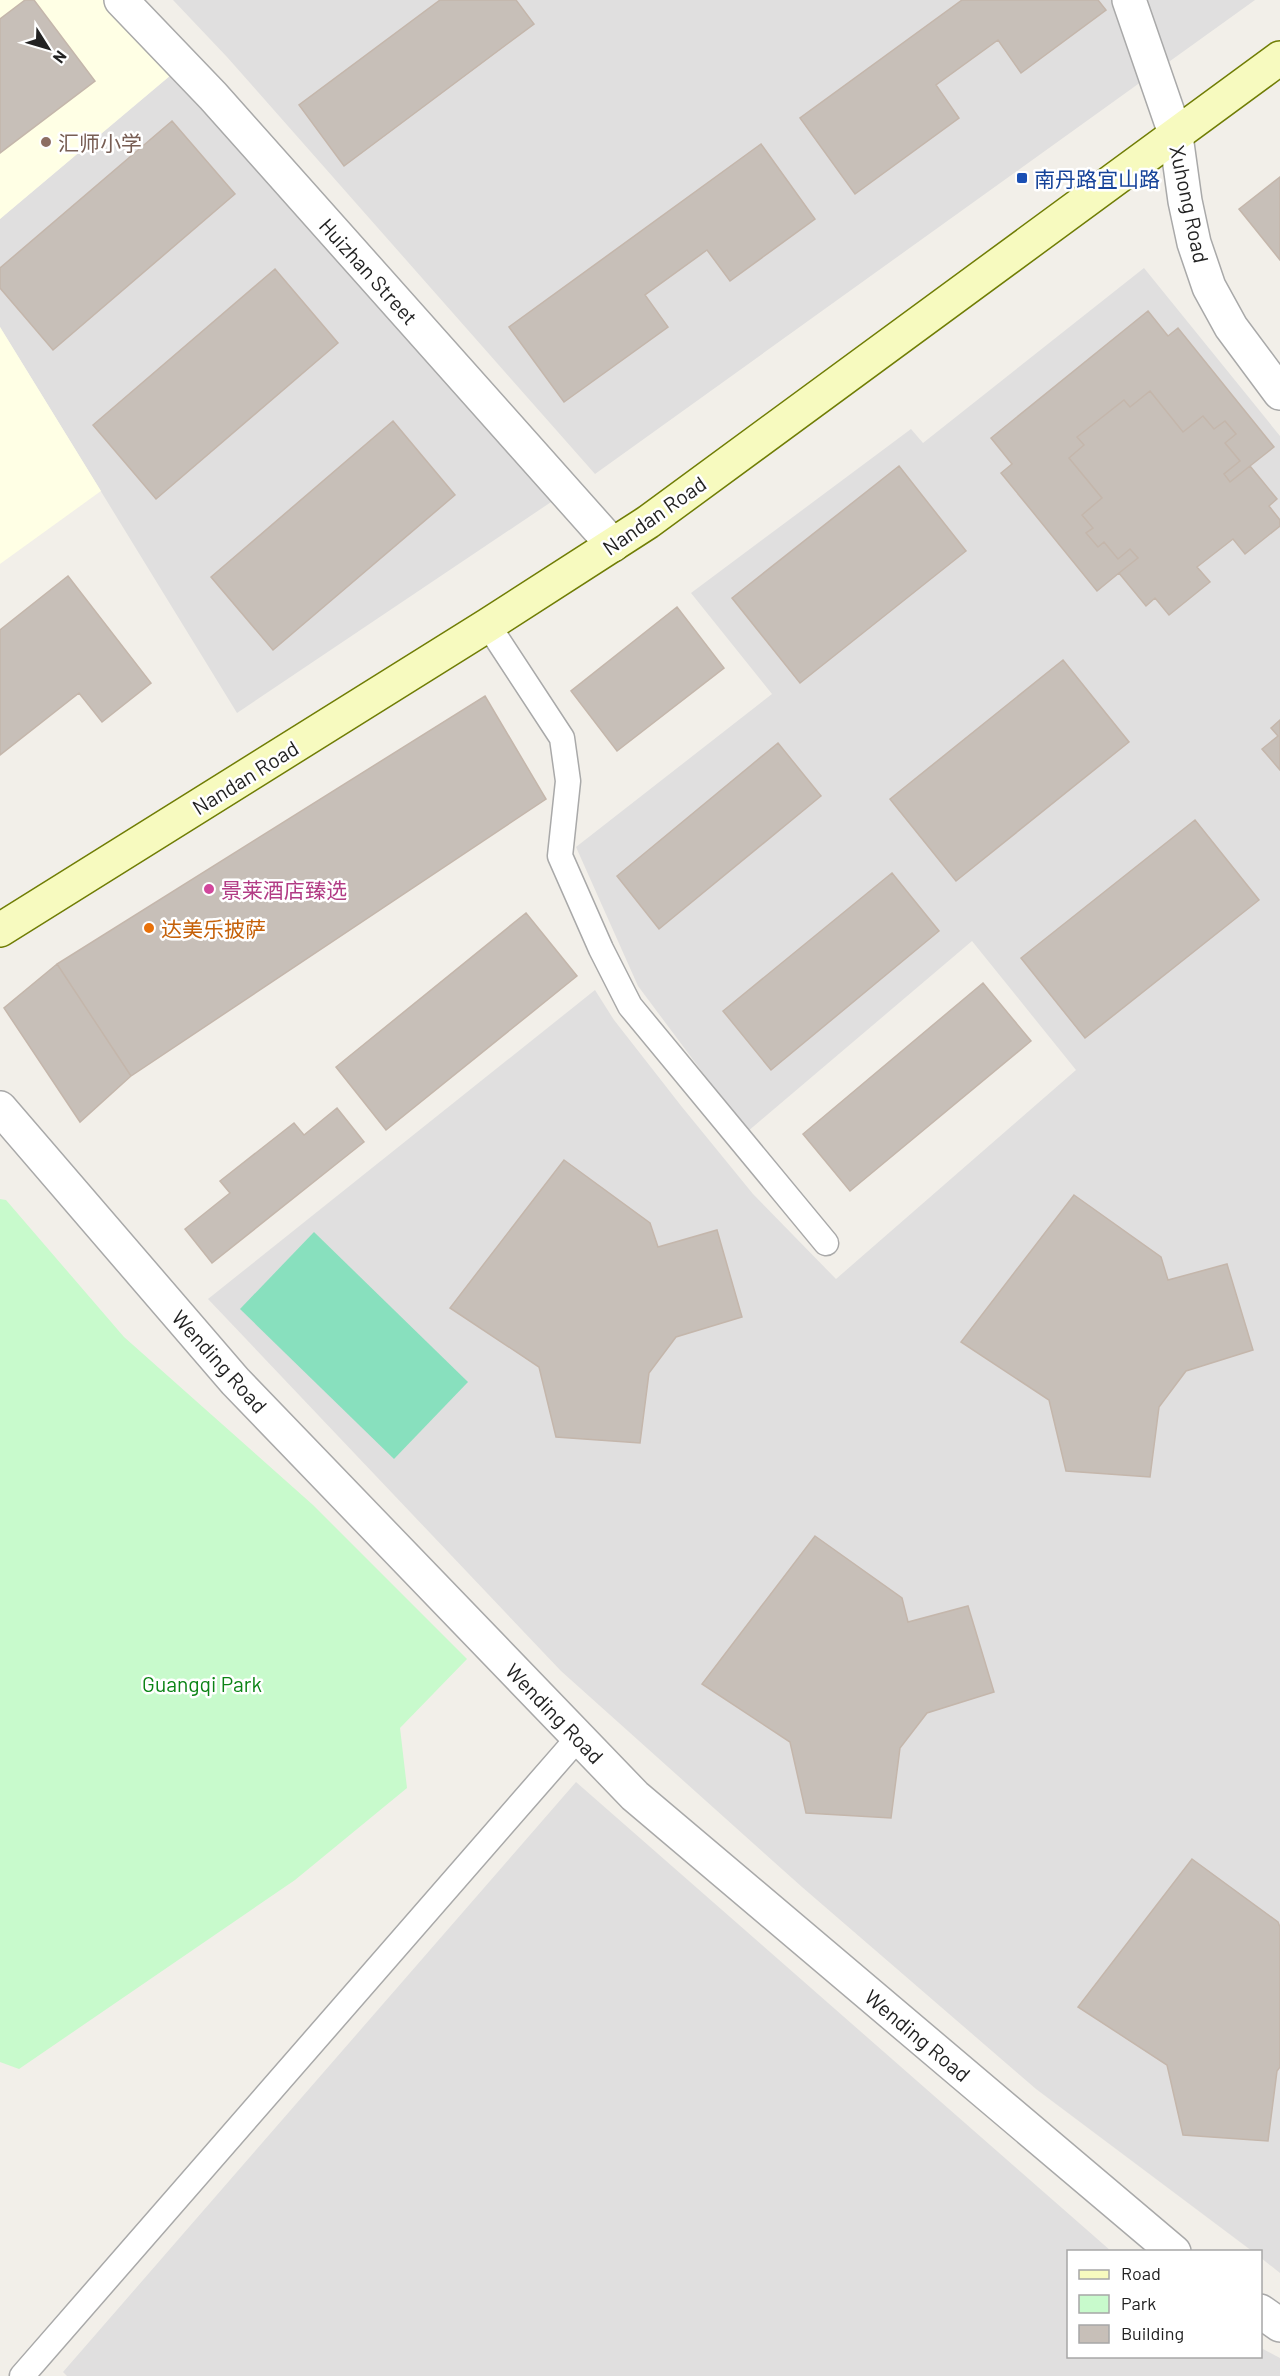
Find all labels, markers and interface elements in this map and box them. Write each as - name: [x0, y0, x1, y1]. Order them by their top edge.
- north arrow: [18, 18, 78, 78]
- text: N: [50, 47, 71, 67]
- place label: 汇师小学: [58, 130, 142, 155]
- marker: 汇师小学: [39, 135, 53, 149]
- street label: Xuhong Road: [1165, 143, 1215, 265]
- place label: 南丹路宜山路: [1034, 166, 1160, 191]
- marker: 南丹路宜山路: [1015, 171, 1029, 185]
- street label: Huizhan Street: [315, 213, 423, 329]
- street label: Nandan Road: [598, 470, 710, 560]
- street label: Nandan Road: [187, 735, 303, 819]
- place label: 景莱酒店臻选: [221, 877, 347, 902]
- marker: 景莱酒店臻选: [202, 882, 216, 896]
- place label: 达美乐披萨: [161, 916, 266, 941]
- marker: 达美乐披萨: [142, 921, 156, 935]
- street label: Wending Road: [167, 1304, 273, 1418]
- street label: Wending Road: [501, 1658, 609, 1768]
- park label: Guangqi Park: [142, 1671, 262, 1696]
- street label: Wending Road: [860, 1984, 976, 2086]
- legend: [1067, 2250, 1262, 2358]
- text: Road: [1121, 2262, 1161, 2284]
- text: Park: [1121, 2292, 1156, 2314]
- text: Building: [1121, 2322, 1184, 2344]

